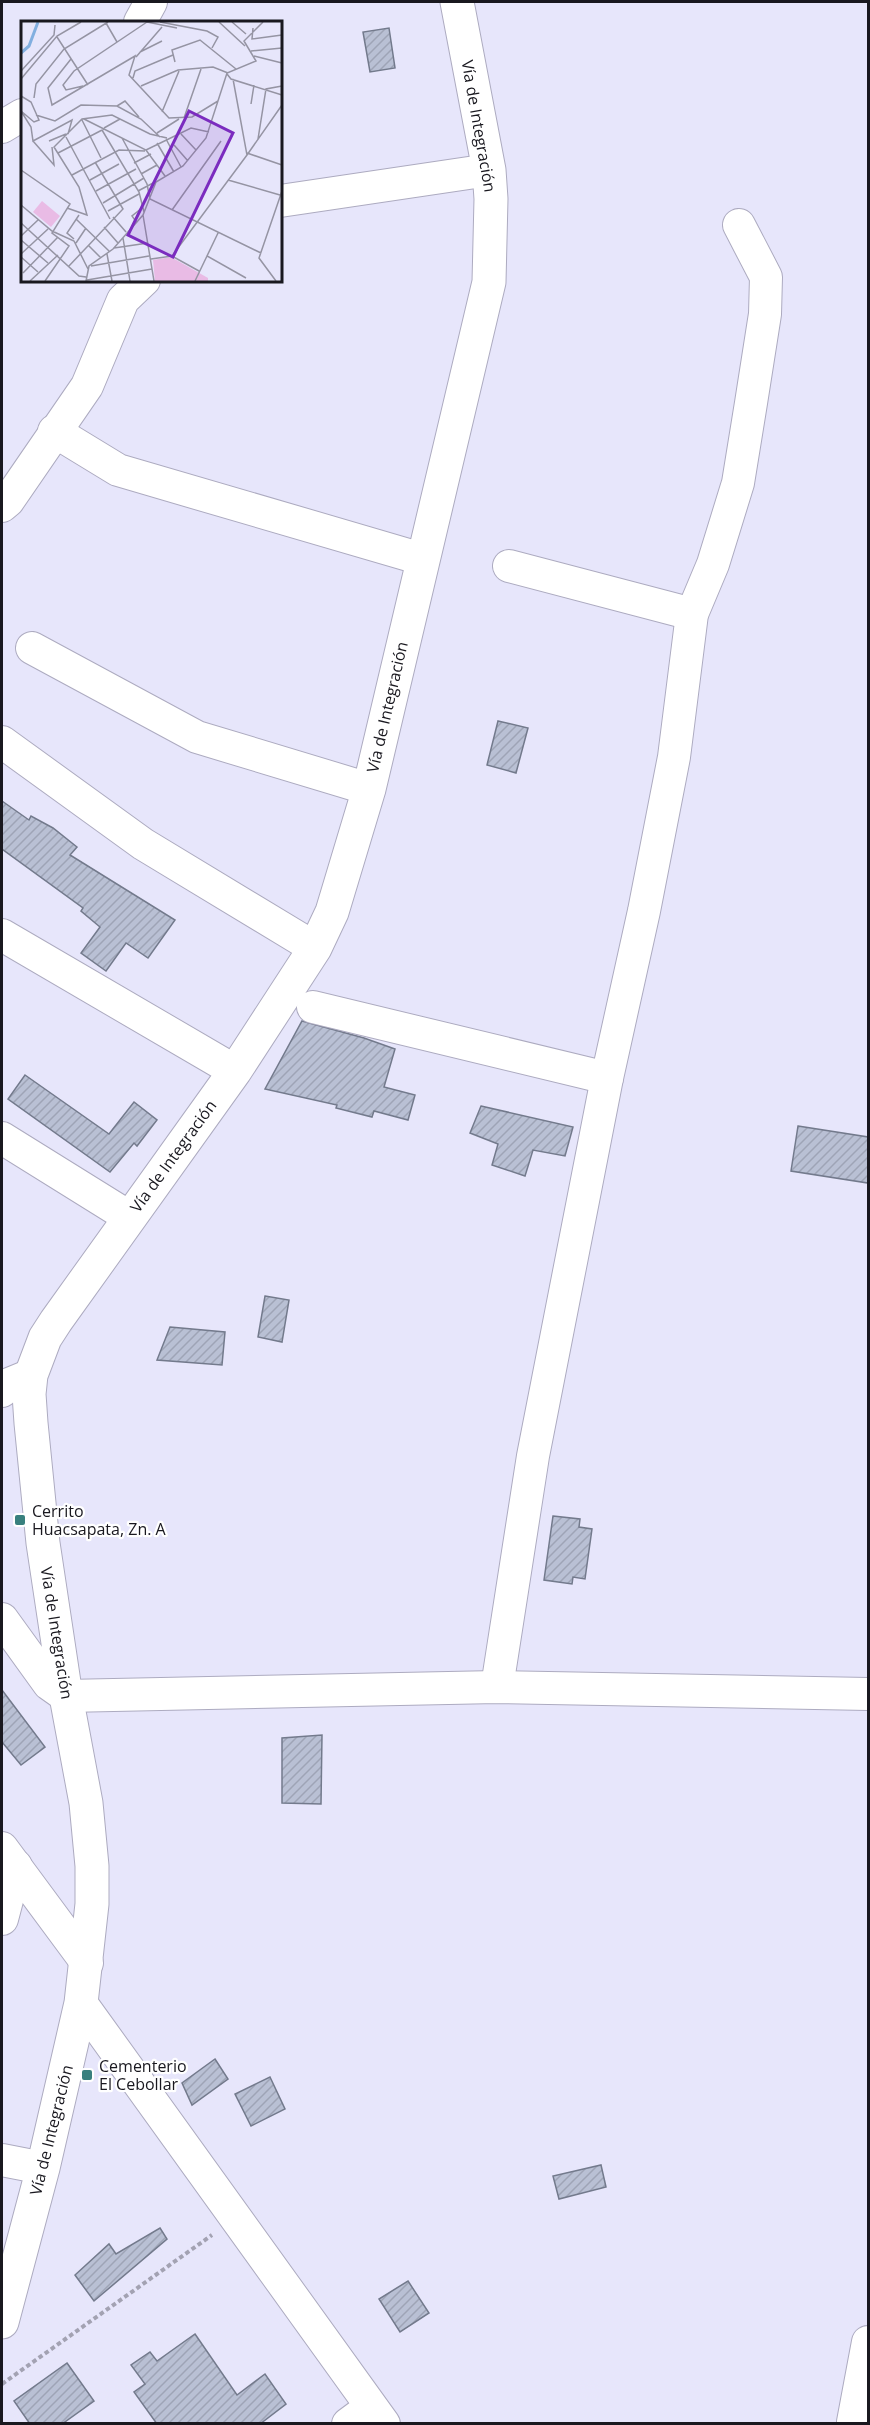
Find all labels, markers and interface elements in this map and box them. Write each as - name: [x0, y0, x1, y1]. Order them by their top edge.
- inset map: [21, 21, 282, 282]
- street label: Vía de Integración: [457, 58, 501, 194]
- street label: Vía de Integración: [361, 639, 413, 775]
- street label: Vía de Integración: [125, 1095, 221, 1217]
- place label: Cerrito Huacsapata, Zn. A: [32, 1500, 167, 1540]
- marker: Cerrito Huacsapata, Zn. A: [13, 1513, 27, 1527]
- street label: Vía de Integración: [36, 1565, 78, 1701]
- place label: Cementerio El Cebollar: [99, 2055, 187, 2095]
- street label: Vía de Integración: [24, 2062, 78, 2198]
- marker: Cementerio El Cebollar: [80, 2068, 94, 2082]

